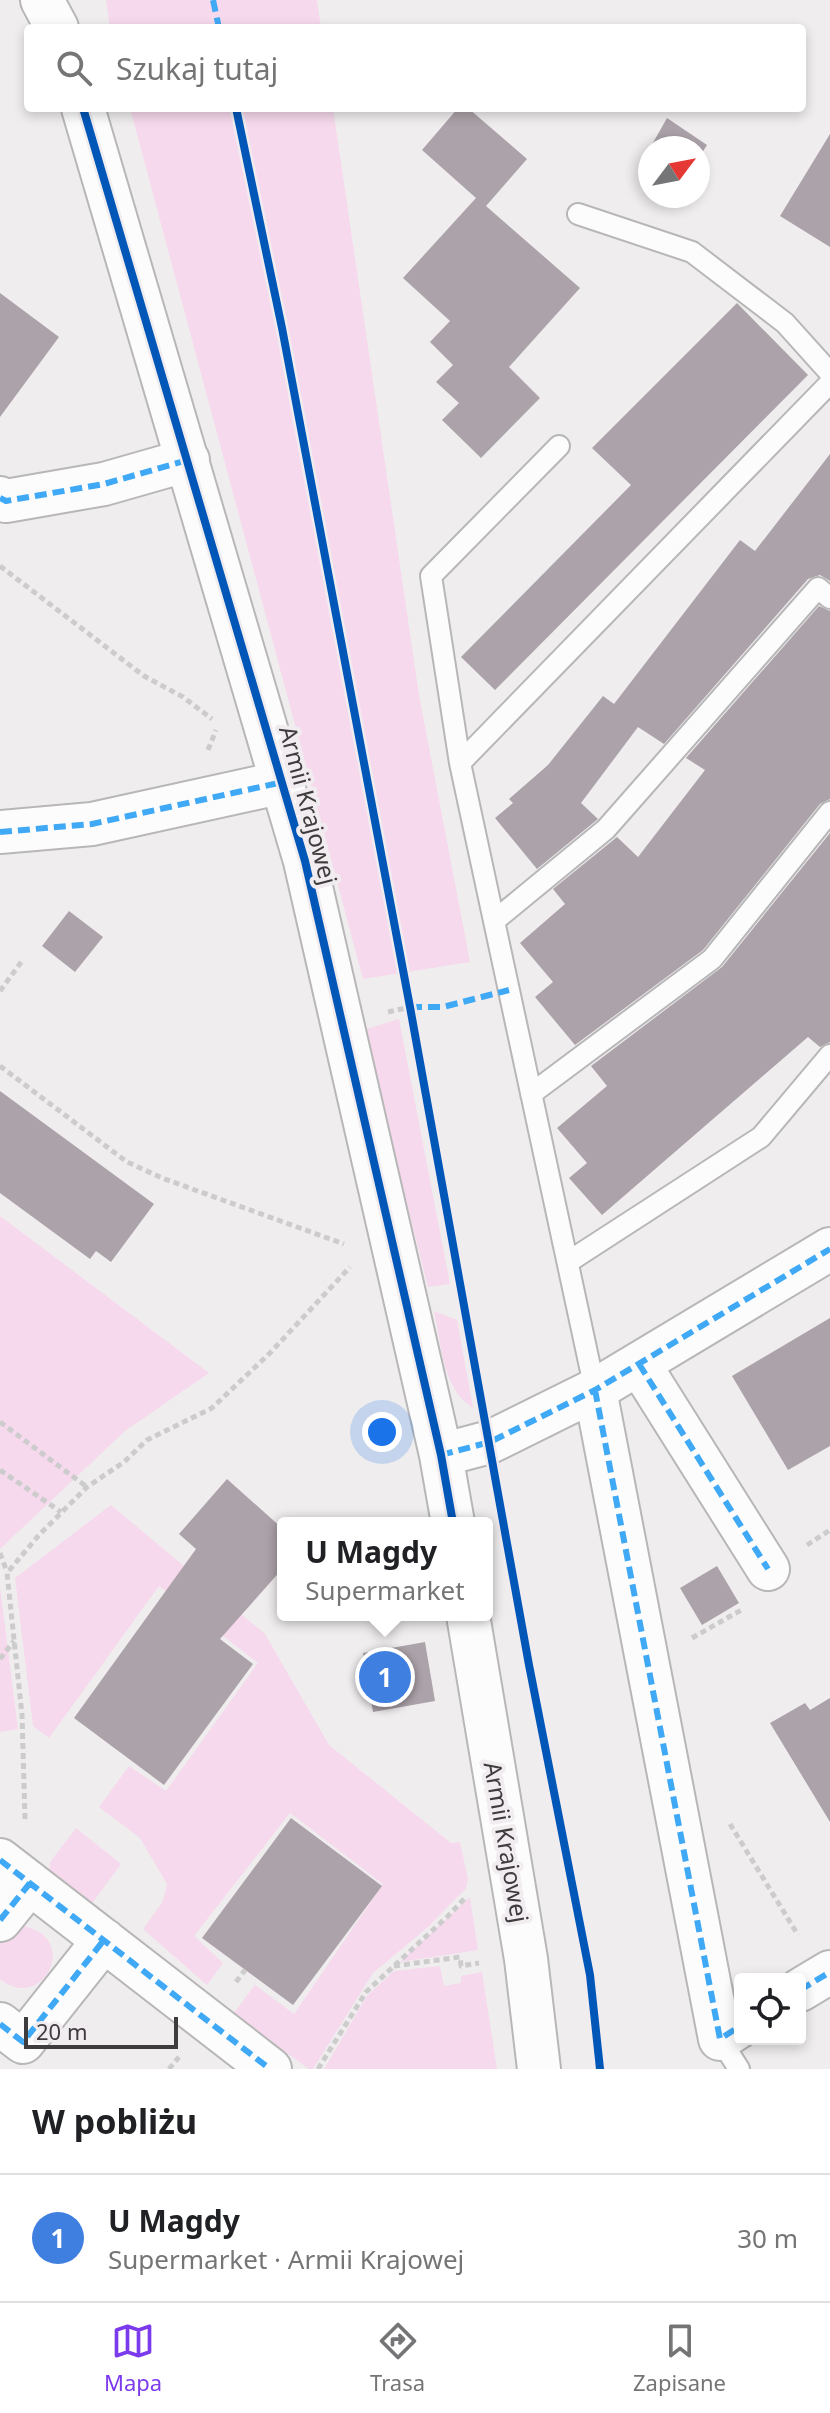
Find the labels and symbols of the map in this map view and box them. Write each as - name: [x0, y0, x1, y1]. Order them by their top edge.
- north arrow: [638, 136, 710, 208]
- street label: Armii Krajowej: [272, 722, 346, 888]
- your location: [362, 1412, 402, 1452]
- pin: 1: [359, 1647, 411, 1707]
- street label: Armii Krajowej: [477, 1759, 537, 1925]
- scale bar: [24, 2013, 178, 2049]

